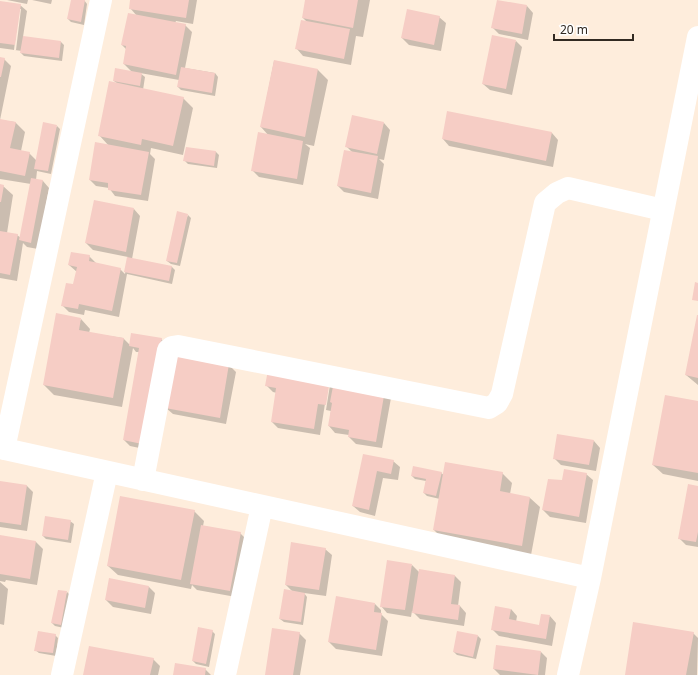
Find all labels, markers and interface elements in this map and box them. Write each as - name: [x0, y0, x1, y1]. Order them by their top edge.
- scale bar: [554, 16, 633, 42]
- text: 20 m: [560, 21, 588, 38]

